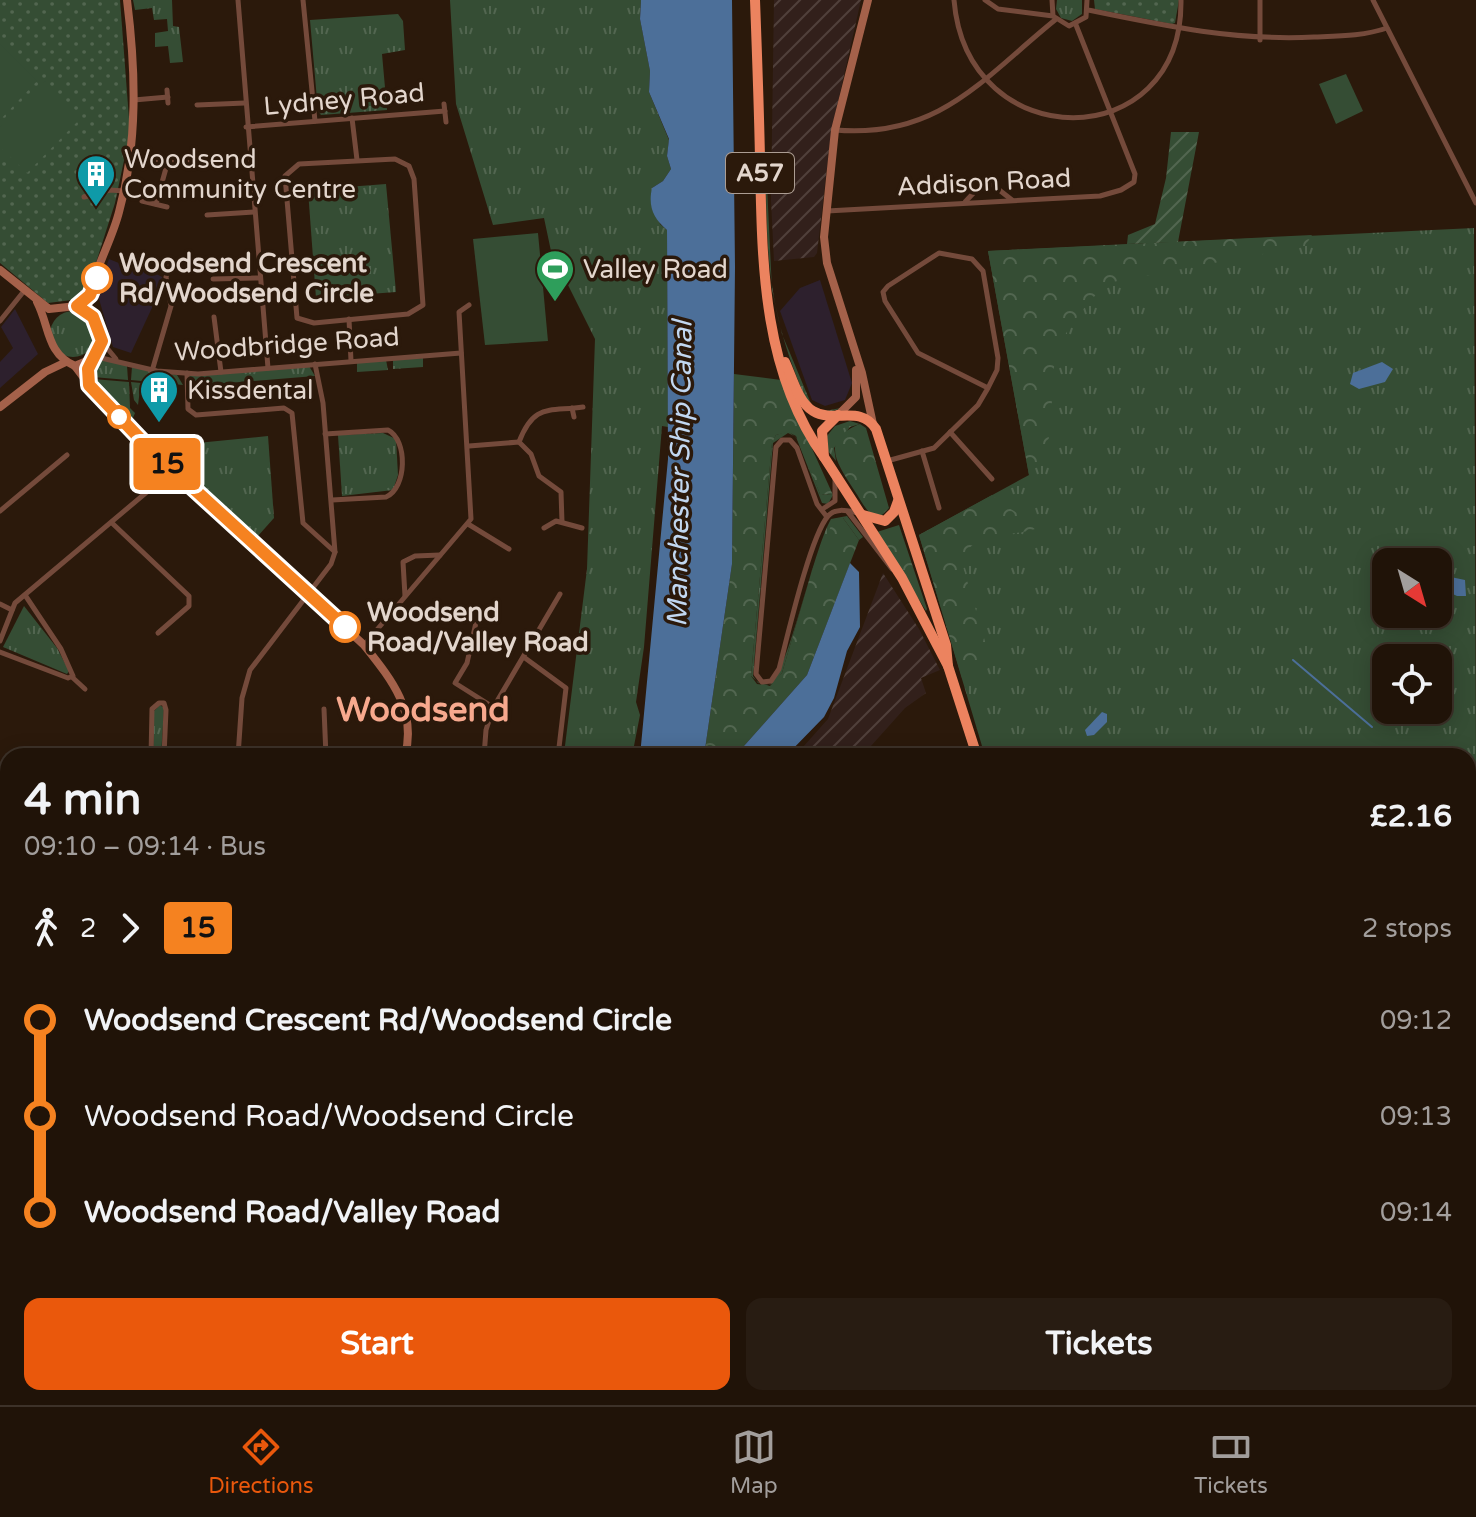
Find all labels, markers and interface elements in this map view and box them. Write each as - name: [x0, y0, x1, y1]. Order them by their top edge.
- street label: Lydney Road: [262, 77, 426, 122]
- place label: Woodsend Community Centre: [124, 144, 356, 205]
- building icon: Woodsend Community Centre: [75, 153, 117, 208]
- road number: A57: [726, 153, 794, 193]
- street label: Addison Road: [896, 162, 1072, 203]
- place label: Woodsend Crescent Rd/Woodsend Circle: [119, 248, 374, 309]
- sports icon: Valley Road: [534, 248, 576, 303]
- place label: Valley Road: [583, 254, 728, 285]
- marker: Woodsend Crescent Rd/Woodsend Circle: [82, 263, 112, 293]
- water label: Manchester Ship Canal: [660, 318, 700, 627]
- street label: Woodbridge Road: [173, 321, 401, 368]
- building icon: Kissdental: [138, 369, 180, 424]
- place label: Kissdental: [187, 375, 314, 406]
- unlabelled marker: [108, 406, 130, 428]
- line badge: 15: [131, 438, 203, 490]
- text: 15: [149, 447, 185, 481]
- north arrow: [1372, 548, 1452, 628]
- map controls: [1372, 548, 1452, 724]
- place label: Woodsend Road/Valley Road: [367, 597, 589, 658]
- marker: Woodsend Road/Valley Road: [330, 612, 360, 642]
- button: locate: [1372, 644, 1452, 724]
- district label: Woodsend: [336, 690, 510, 731]
- text: 4 min: [24, 774, 141, 827]
- text: £2.16: [1370, 798, 1452, 835]
- text: 09:10 – 09:14 · Bus: [24, 831, 266, 862]
- icon: walk: [24, 906, 68, 950]
- icon: forward: [108, 906, 152, 950]
- text: 15: [180, 911, 216, 945]
- text: 2: [80, 913, 96, 944]
- text: 2 stops: [1362, 913, 1452, 944]
- text: Woodsend Crescent Rd/Woodsend Circle: [84, 1002, 672, 1039]
- text: 09:12: [1380, 1005, 1452, 1036]
- text: Woodsend Road/Woodsend Circle: [84, 1098, 574, 1135]
- text: 09:13: [1380, 1101, 1452, 1132]
- text: Woodsend Road/Valley Road: [84, 1194, 501, 1231]
- text: 09:14: [1380, 1197, 1452, 1228]
- button: Start: [24, 1298, 730, 1390]
- button: Tickets: [746, 1298, 1452, 1390]
- tab: Directions: [208, 1425, 314, 1499]
- tab: Map: [730, 1425, 778, 1499]
- tab: Tickets: [1194, 1425, 1268, 1499]

